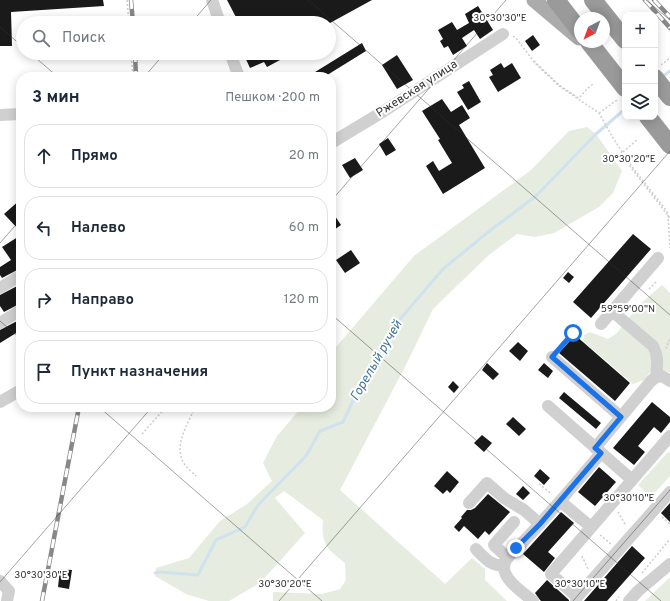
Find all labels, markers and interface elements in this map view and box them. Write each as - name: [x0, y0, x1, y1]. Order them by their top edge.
- text: 30°30'30"E: [473, 12, 527, 25]
- north arrow: [574, 12, 610, 48]
- map controls: [622, 12, 658, 120]
- button: +: [622, 12, 658, 48]
- search box: [16, 16, 336, 60]
- icon: search: [30, 27, 52, 49]
- text: Поиск: [62, 29, 106, 48]
- button: −: [622, 48, 658, 84]
- street label: Ржевская улица: [373, 57, 461, 121]
- button: layers: [622, 84, 658, 120]
- text: 3 мин: [32, 87, 80, 109]
- text: Пешком · 200 m: [225, 90, 320, 106]
- icon: ahead: [33, 145, 55, 167]
- text: Прямо: [71, 147, 118, 166]
- text: 20 m: [289, 148, 319, 164]
- text: 30°30'20"E: [602, 153, 656, 166]
- icon: left: [33, 217, 55, 239]
- text: Налево: [71, 219, 126, 238]
- text: 60 m: [289, 220, 319, 236]
- icon: right: [33, 289, 55, 311]
- text: Направо: [71, 291, 134, 310]
- text: 120 m: [284, 292, 319, 308]
- text: 59°59'00"N: [601, 303, 655, 316]
- water label: Горелый ручей: [348, 318, 407, 404]
- route start: [564, 324, 582, 342]
- icon: arrive: [33, 361, 55, 383]
- text: Пункт назначения: [71, 363, 208, 382]
- text: 30°30'10"E: [603, 492, 655, 505]
- route end: [507, 539, 525, 557]
- text: 30°30'30"E: [14, 569, 68, 582]
- text: 30°30'20"E: [258, 578, 312, 591]
- text: 30°30'10"E: [554, 578, 606, 591]

